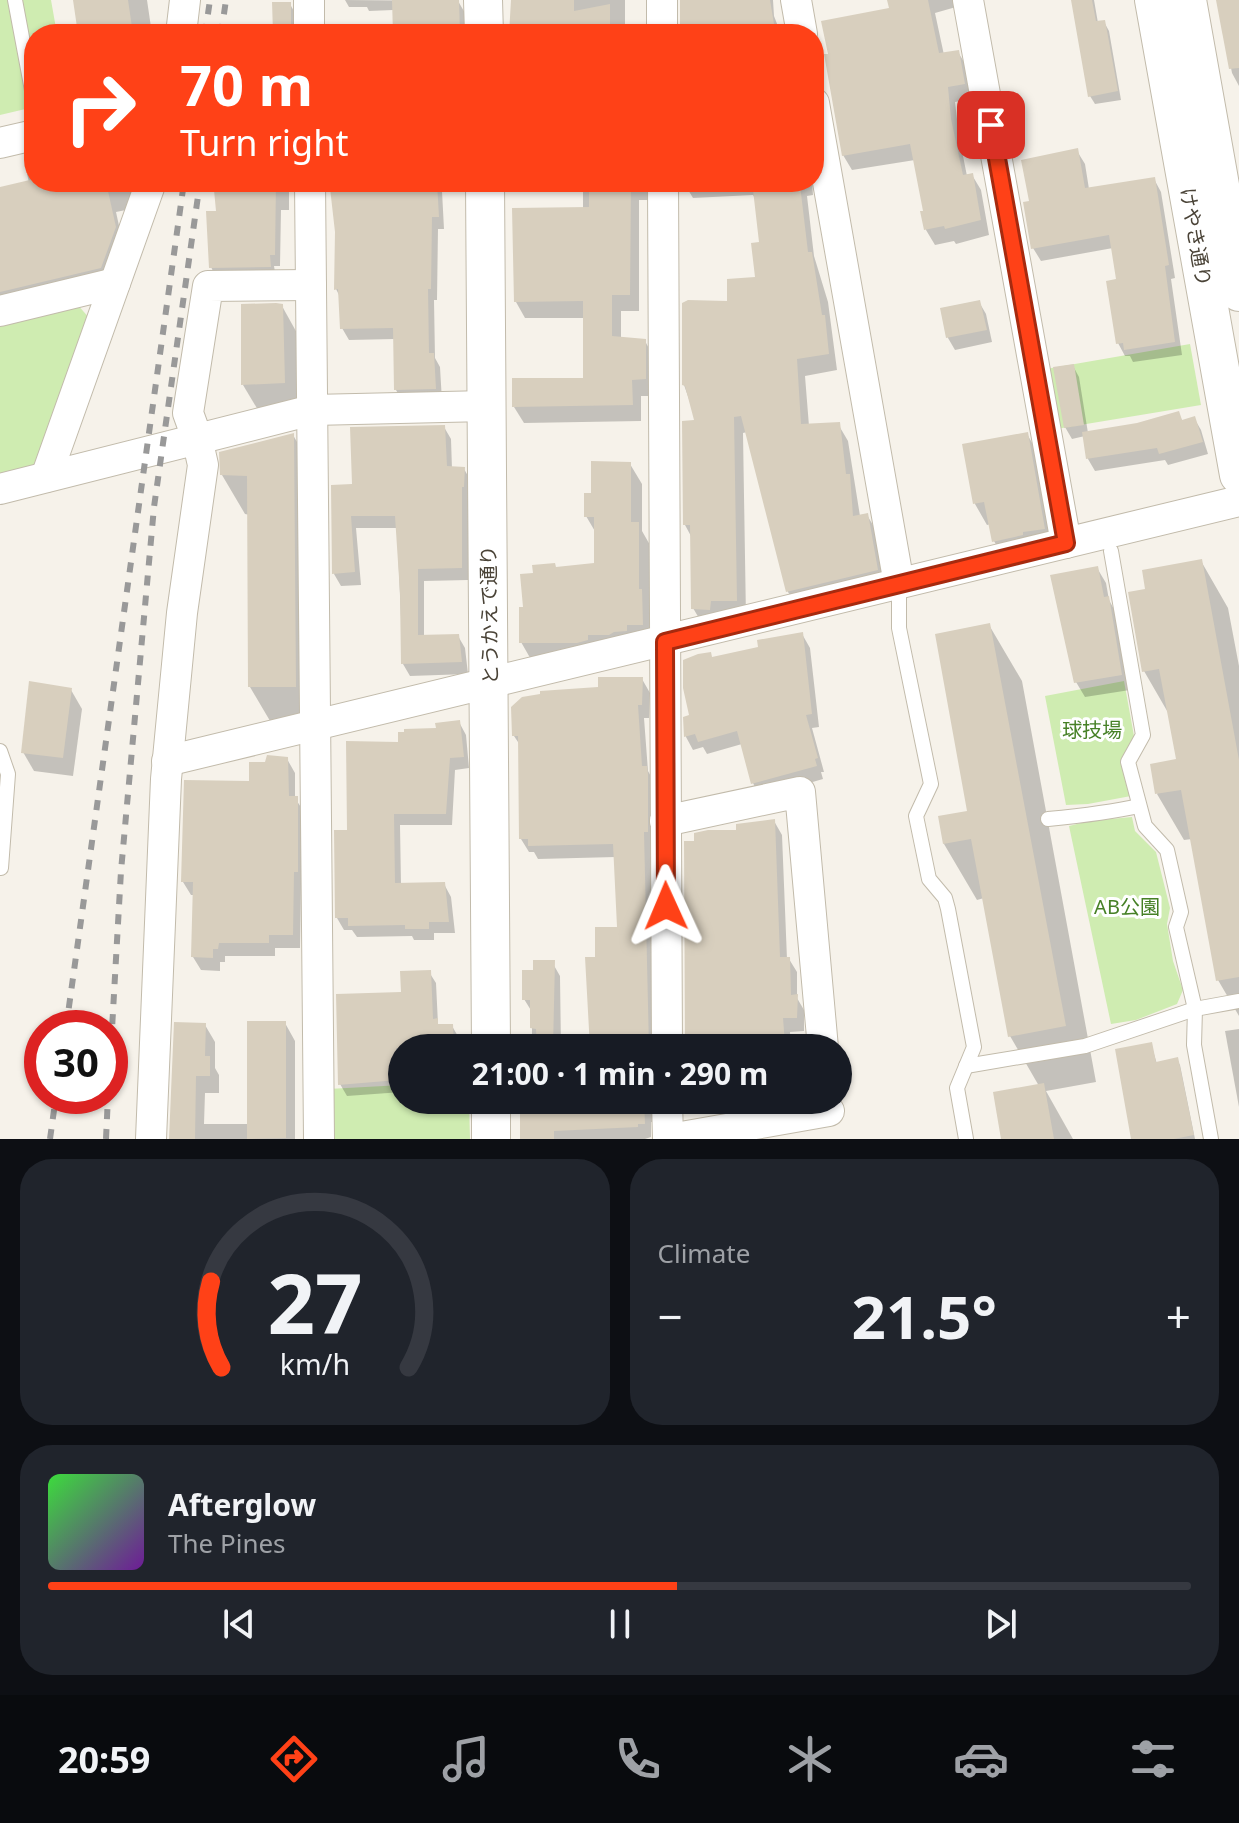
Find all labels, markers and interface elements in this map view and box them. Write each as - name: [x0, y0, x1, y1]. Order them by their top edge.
- text: 70 m: [180, 46, 313, 122]
- icon: right: [48, 56, 152, 160]
- pin: [957, 91, 1025, 159]
- icon: arrive: [969, 103, 1013, 147]
- text: Turn right: [180, 118, 348, 167]
- street label: けやき通り: [1174, 185, 1218, 289]
- street label: とうかえで通り: [474, 545, 504, 685]
- park label: 球技場: [1062, 716, 1122, 743]
- position arrow: [624, 864, 708, 948]
- park label: AB公園: [1094, 893, 1160, 920]
- speed limit sign: 30: [24, 1010, 128, 1114]
- text: 21:00 · 1 min · 290 m: [472, 1053, 768, 1094]
- text: Climate: [658, 1235, 750, 1271]
- text: 27: [267, 1245, 362, 1358]
- text: 21.5°: [852, 1275, 997, 1357]
- text: −: [658, 1286, 683, 1346]
- text: +: [1166, 1286, 1191, 1346]
- text: km/h: [280, 1344, 350, 1383]
- text: Afterglow: [168, 1484, 316, 1525]
- text: The Pines: [168, 1525, 286, 1561]
- icon: previous: [217, 1602, 261, 1646]
- icon: pause: [598, 1602, 642, 1646]
- icon: next: [979, 1602, 1023, 1646]
- icon: directions: [266, 1731, 322, 1787]
- icon: music: [438, 1731, 494, 1787]
- icon: phone: [610, 1731, 666, 1787]
- icon: climate: [782, 1731, 838, 1787]
- icon: car: [953, 1731, 1009, 1787]
- icon: filters: [1125, 1731, 1181, 1787]
- text: 20:59: [58, 1735, 150, 1784]

